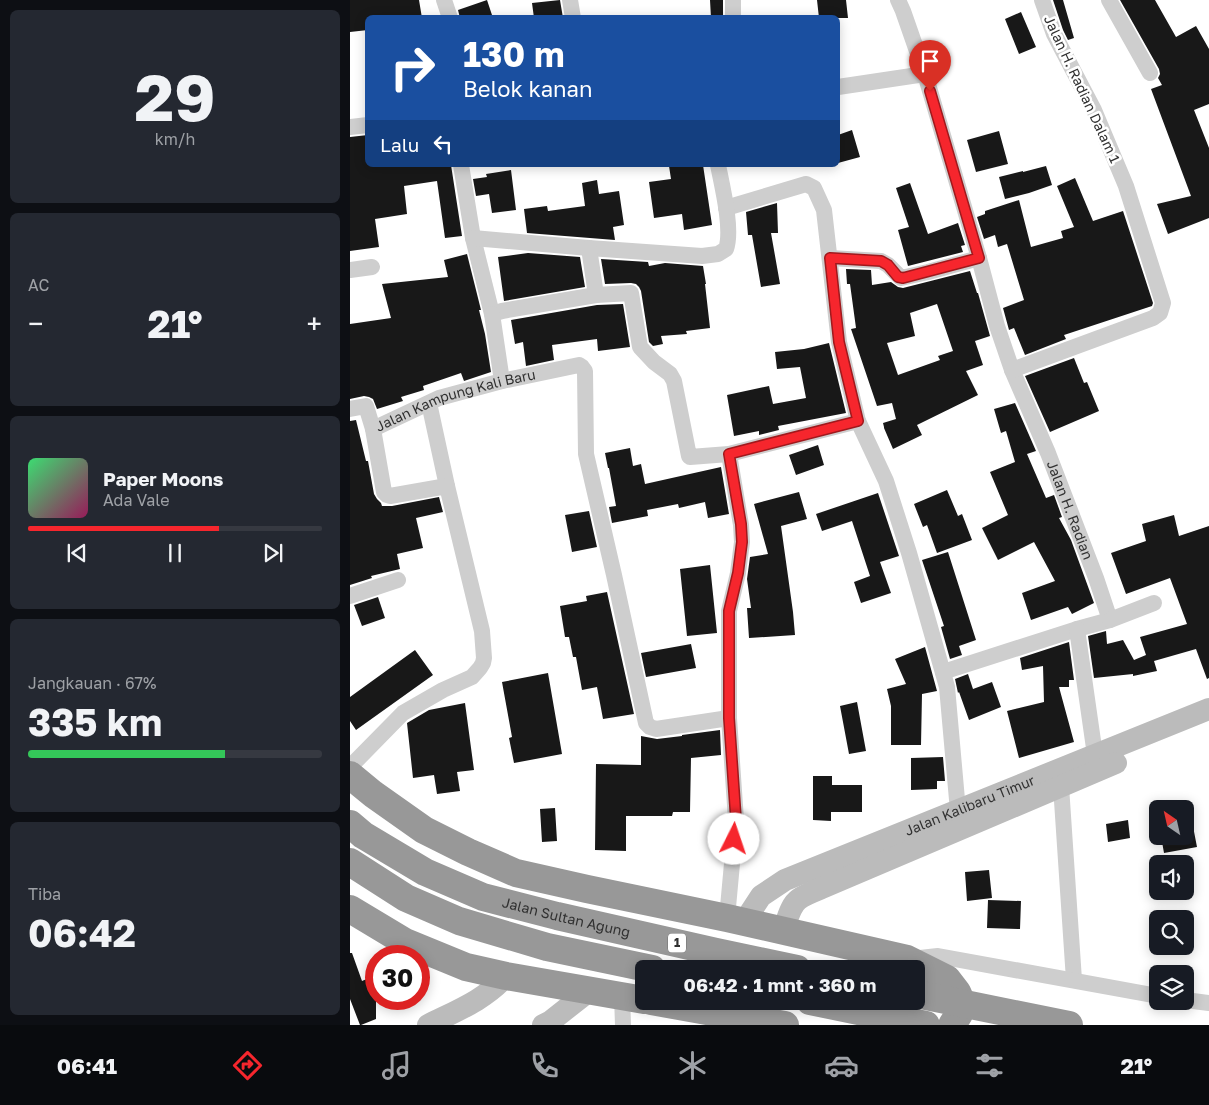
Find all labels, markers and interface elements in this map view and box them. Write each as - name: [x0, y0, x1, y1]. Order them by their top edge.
- street label: Jalan H. Radian Dalam 1: [1041, 12, 1124, 166]
- text: 130 m: [463, 33, 565, 75]
- icon: right: [380, 35, 445, 100]
- pin: [909, 40, 951, 91]
- icon: arrive: [916, 47, 944, 75]
- text: 29: [135, 57, 215, 135]
- text: Belok kanan: [463, 75, 593, 102]
- text: km/h: [155, 129, 195, 149]
- icon: left: [429, 130, 457, 158]
- text: Lalu: [380, 133, 419, 156]
- text: AC: [28, 275, 49, 295]
- text: 21°: [148, 301, 203, 346]
- text: −: [28, 307, 43, 340]
- text: +: [307, 307, 322, 340]
- street label: Jalan Kampung Kali Baru: [373, 365, 537, 435]
- street label: Jalan H. Radian: [1044, 458, 1097, 562]
- text: Paper Moons: [103, 467, 223, 490]
- text: Ada Vale: [103, 490, 169, 510]
- icon: previous: [63, 539, 91, 567]
- icon: pause: [161, 539, 189, 567]
- icon: next: [259, 539, 287, 567]
- text: Jangkauan · 67%: [28, 673, 156, 693]
- text: 335 km: [28, 699, 162, 744]
- street label: Jalan Kalibaru Timur: [902, 771, 1037, 839]
- north arrow: [1149, 800, 1194, 845]
- map controls: [1149, 800, 1194, 1010]
- position arrow: [707, 812, 759, 864]
- button: sound: [1149, 855, 1194, 900]
- text: Tiba: [28, 884, 61, 904]
- street label: Jalan Sultan Agung: [500, 893, 632, 940]
- text: 06:42: [28, 910, 136, 955]
- button: search: [1149, 910, 1194, 955]
- road number: 1: [668, 934, 686, 952]
- speed limit sign: 30: [365, 945, 430, 1010]
- button: layers: [1149, 965, 1194, 1010]
- text: 06:42 · 1 mnt · 360 m: [684, 973, 876, 996]
- icon: directions: [230, 1048, 265, 1083]
- icon: music: [379, 1048, 414, 1083]
- icon: phone: [527, 1048, 562, 1083]
- icon: climate: [675, 1048, 710, 1083]
- icon: car: [824, 1048, 859, 1083]
- icon: filters: [972, 1048, 1007, 1083]
- text: 06:41: [57, 1052, 117, 1079]
- text: 21°: [1120, 1052, 1152, 1079]

